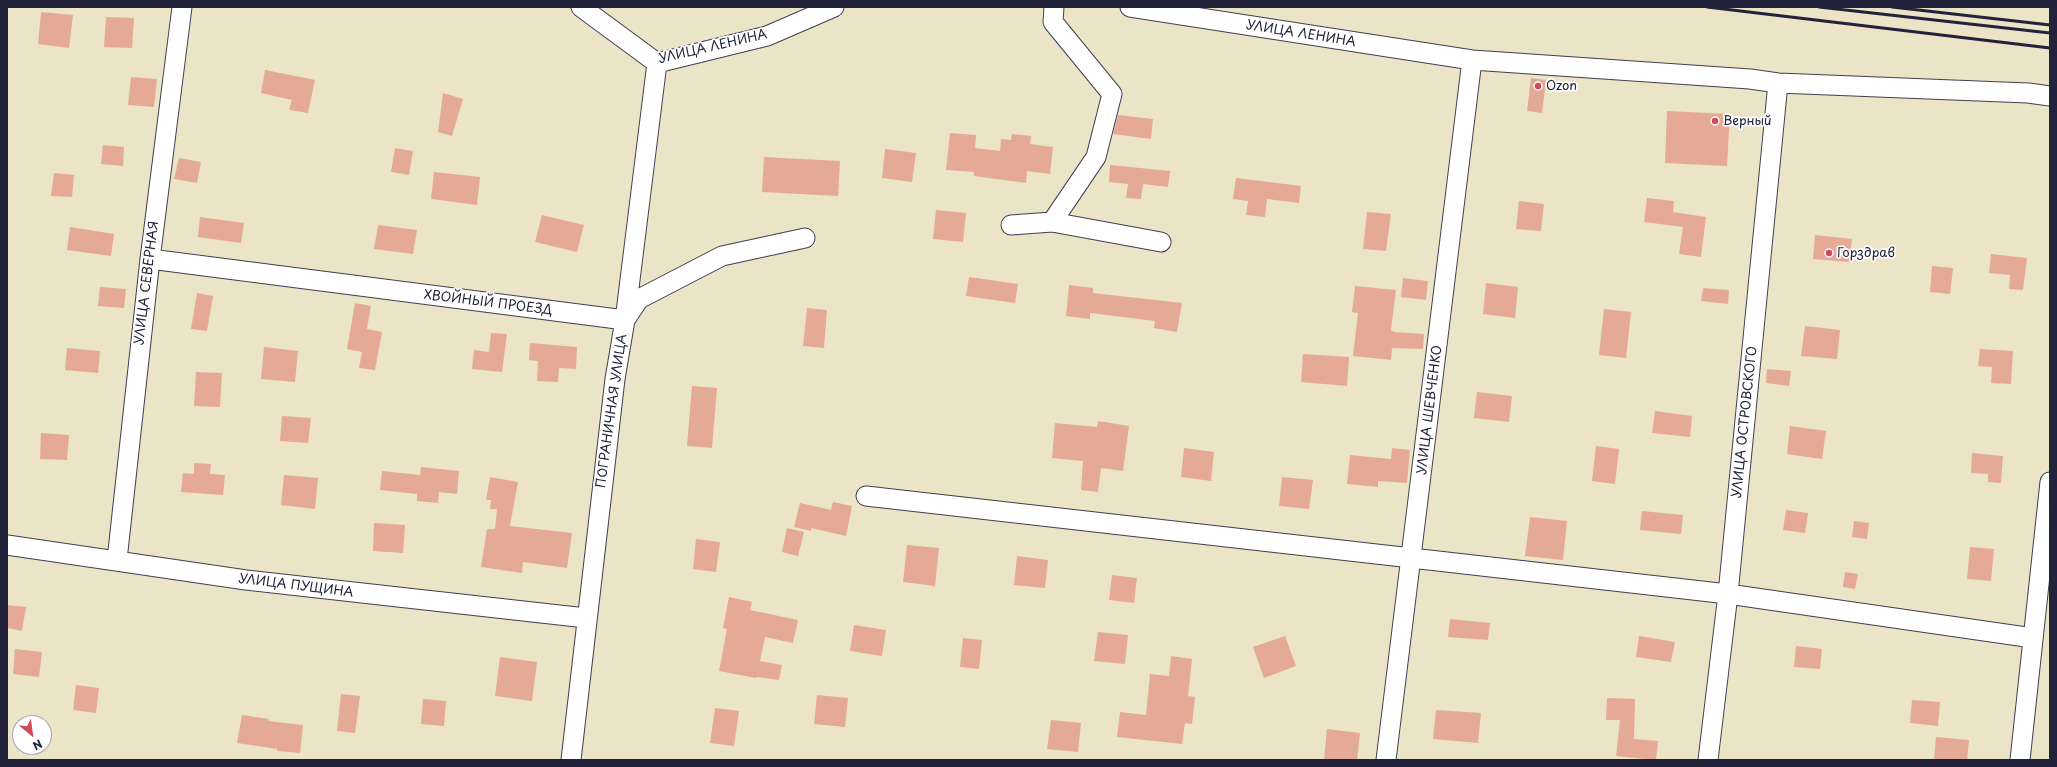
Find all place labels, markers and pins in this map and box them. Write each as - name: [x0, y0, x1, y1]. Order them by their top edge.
- place label: Ozon: [1546, 78, 1577, 94]
- marker: Ozon: [1533, 81, 1543, 91]
- place label: Верный: [1723, 113, 1772, 129]
- marker: Верный: [1710, 116, 1720, 126]
- place label: Горздрав: [1837, 245, 1895, 261]
- marker: Горздрав: [1824, 248, 1834, 258]

